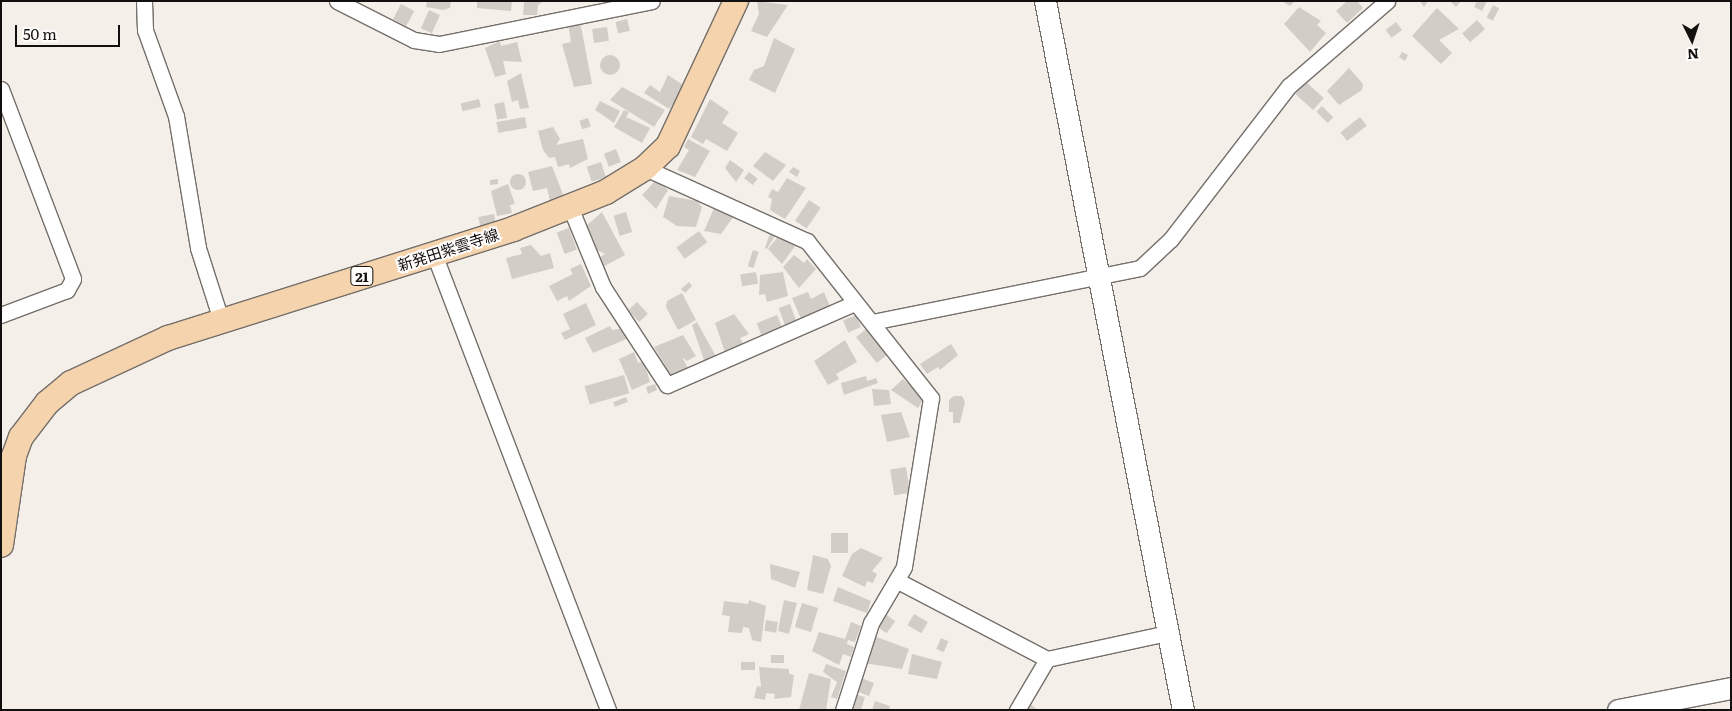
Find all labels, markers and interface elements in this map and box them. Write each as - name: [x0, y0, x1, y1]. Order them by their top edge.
- scale bar: [18, 15, 122, 47]
- north arrow: [1667, 15, 1717, 65]
- text: 50 m: [23, 22, 57, 45]
- text: N: [1686, 45, 1700, 65]
- street label: 新発田紫雲寺線: [395, 224, 501, 274]
- road number: 21: [350, 264, 374, 288]

